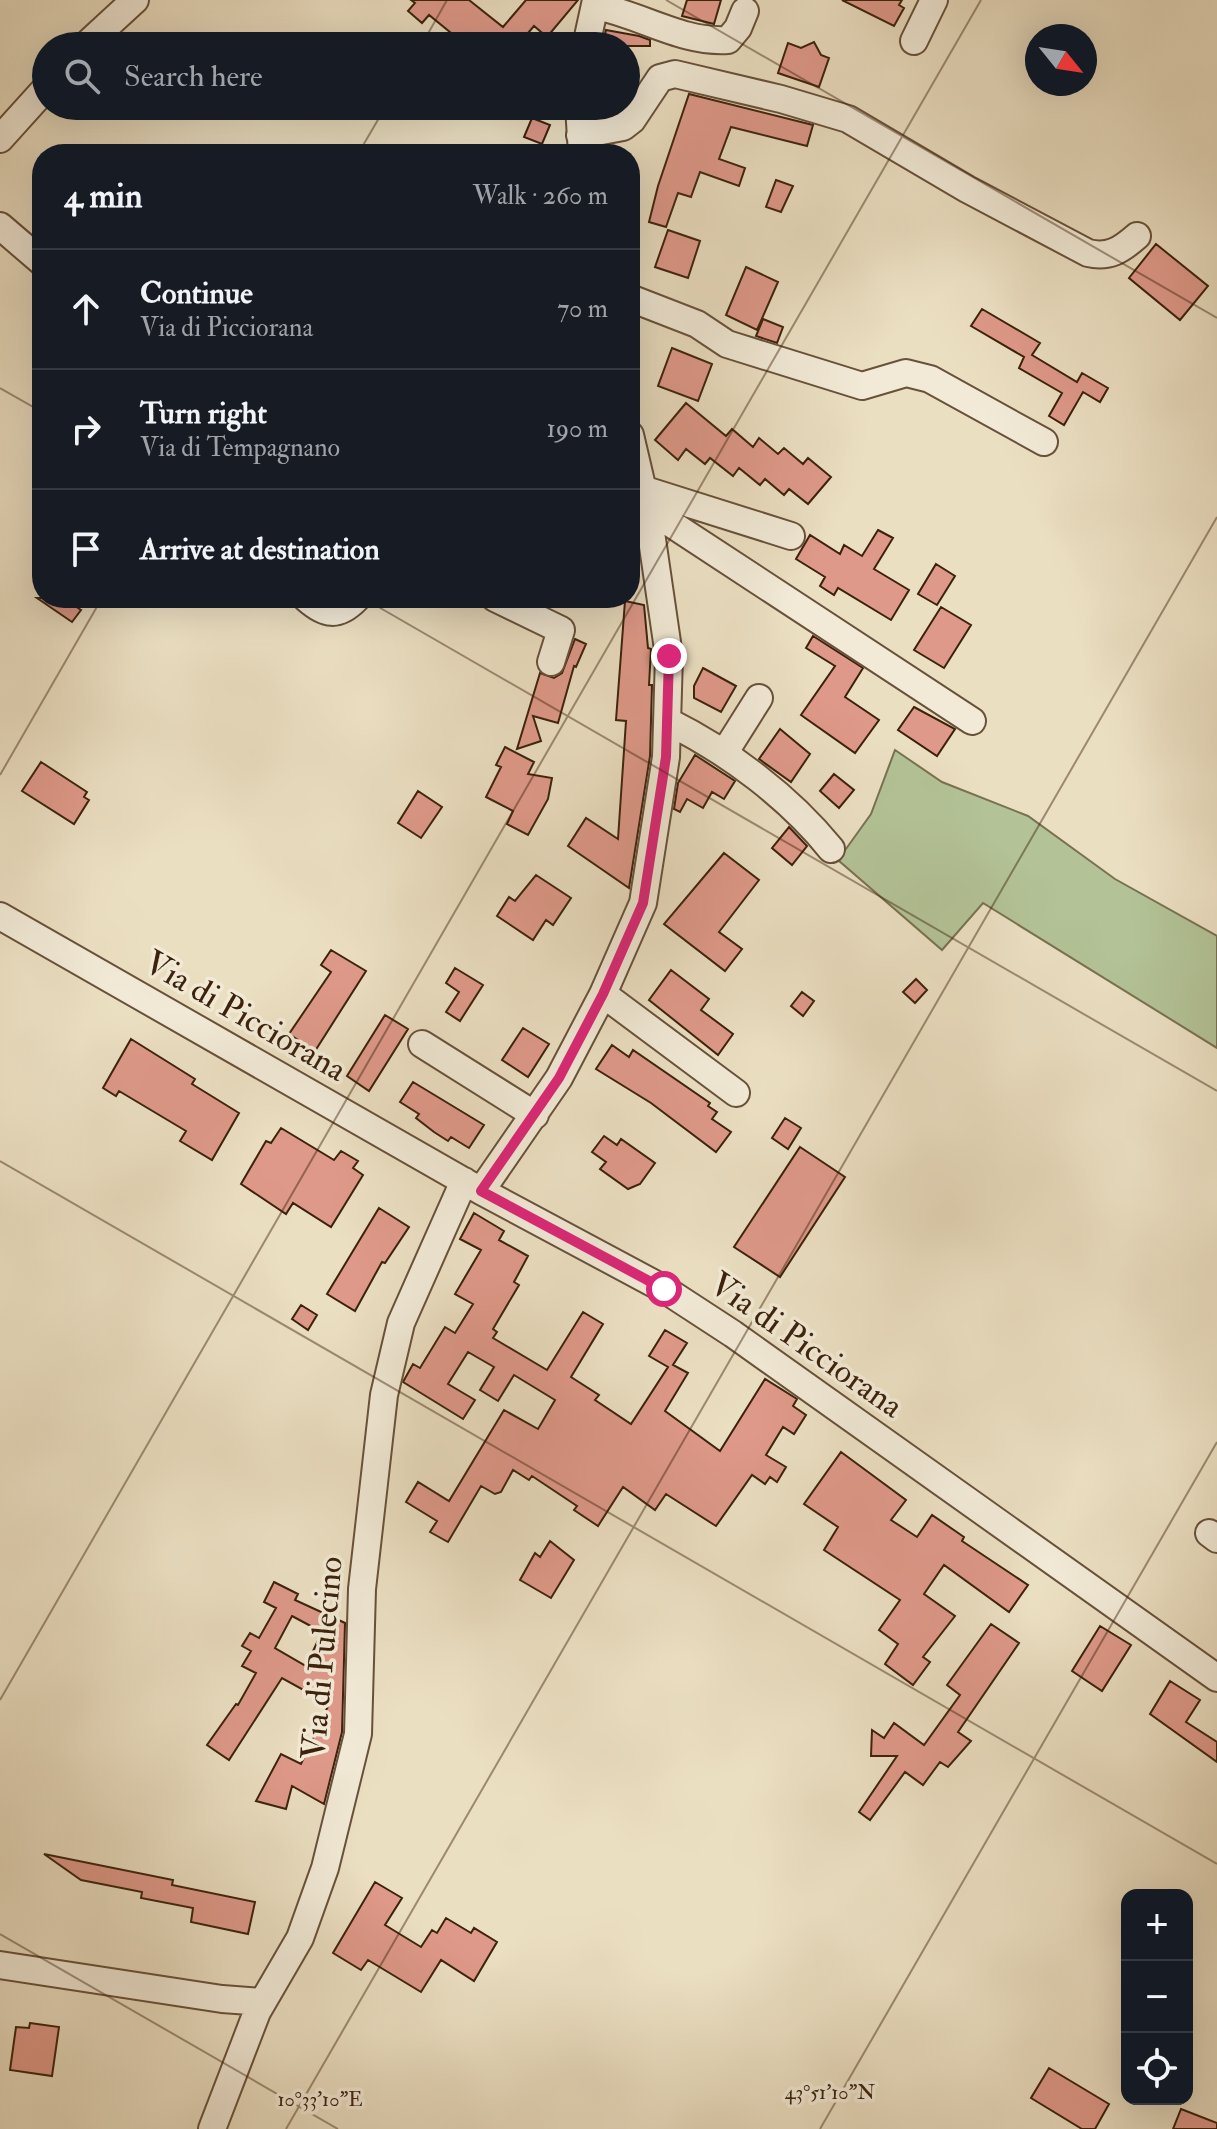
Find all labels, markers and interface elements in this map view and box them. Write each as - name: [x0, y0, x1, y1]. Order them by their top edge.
- north arrow: [1025, 24, 1097, 96]
- search box: [32, 32, 640, 120]
- icon: search: [60, 54, 104, 98]
- text: Search here: [124, 58, 263, 95]
- text: 4 min: [64, 175, 142, 218]
- text: Walk · 260 m: [473, 180, 608, 212]
- text: Continue: [140, 275, 253, 312]
- icon: ahead: [64, 287, 108, 331]
- text: 70 m: [557, 293, 608, 325]
- text: Via di Picciorana: [140, 312, 313, 344]
- text: Turn right: [140, 395, 267, 432]
- icon: right: [64, 407, 108, 451]
- text: 190 m: [547, 413, 608, 445]
- text: Via di Tempagnano: [140, 432, 340, 464]
- icon: arrive: [64, 527, 108, 571]
- text: Arrive at destination: [140, 531, 380, 568]
- route end: [651, 638, 687, 674]
- street label: Via di Picciorana: [136, 941, 355, 1092]
- street label: Via di Picciorana: [701, 1263, 912, 1428]
- route start: [646, 1271, 682, 1307]
- street label: Via di Pulecino: [292, 1555, 353, 1762]
- map controls: [1121, 1889, 1193, 2105]
- button: +: [1121, 1889, 1193, 1961]
- button: −: [1121, 1961, 1193, 2033]
- button: locate: [1121, 2033, 1193, 2105]
- text: 43°51'10"N: [785, 2080, 875, 2105]
- text: 10°33'10"E: [277, 2087, 363, 2112]

